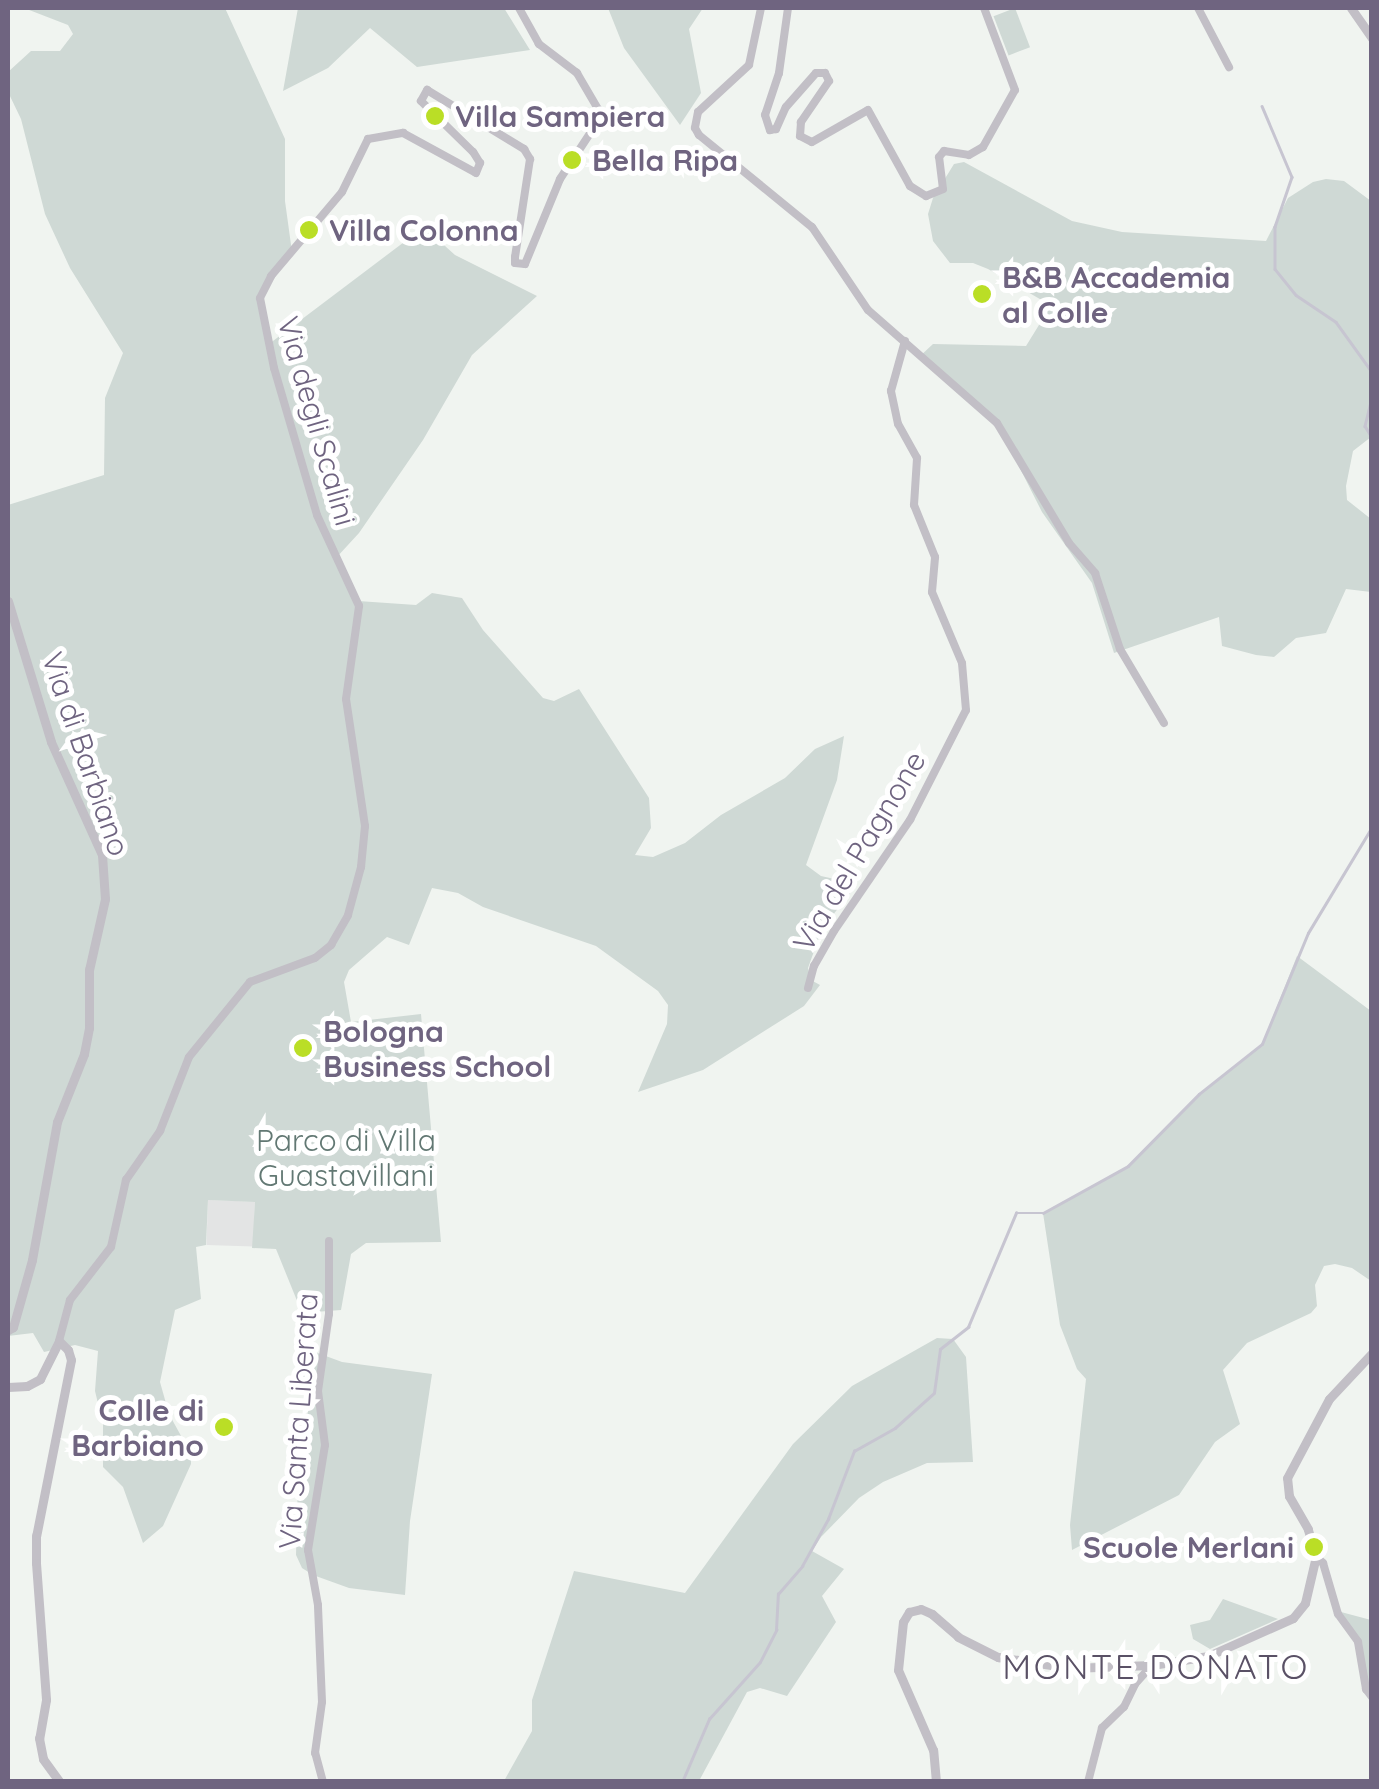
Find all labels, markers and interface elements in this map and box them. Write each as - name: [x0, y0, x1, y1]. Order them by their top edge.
- place label: Villa Sampiera: [455, 98, 665, 134]
- marker: Villa Sampiera: [424, 105, 446, 127]
- place label: Bella Ripa: [592, 142, 738, 178]
- marker: Bella Ripa: [561, 149, 583, 171]
- place label: Villa Colonna: [329, 212, 519, 248]
- marker: Villa Colonna: [298, 219, 320, 241]
- place label: B&B Accademia al Colle: [1002, 259, 1230, 330]
- marker: B&B Accademia al Colle: [971, 283, 993, 305]
- street label: Via degli Scalini: [270, 312, 364, 530]
- street label: Via di Barbiano: [34, 647, 138, 861]
- street label: Via del Pagnone: [785, 744, 933, 958]
- place label: Bologna Business School: [323, 1013, 551, 1084]
- marker: Bologna Business School: [292, 1037, 314, 1059]
- park label: Parco di Villa Guastavillani: [256, 1122, 436, 1192]
- street label: Via Santa Liberata: [271, 1292, 325, 1550]
- place label: Colle di Barbiano: [71, 1392, 204, 1462]
- marker: Colle di Barbiano: [213, 1416, 235, 1438]
- place label: Scuole Merlani: [1083, 1529, 1294, 1565]
- marker: Scuole Merlani: [1303, 1536, 1325, 1558]
- district label: MONTE DONATO: [1002, 1645, 1310, 1687]

